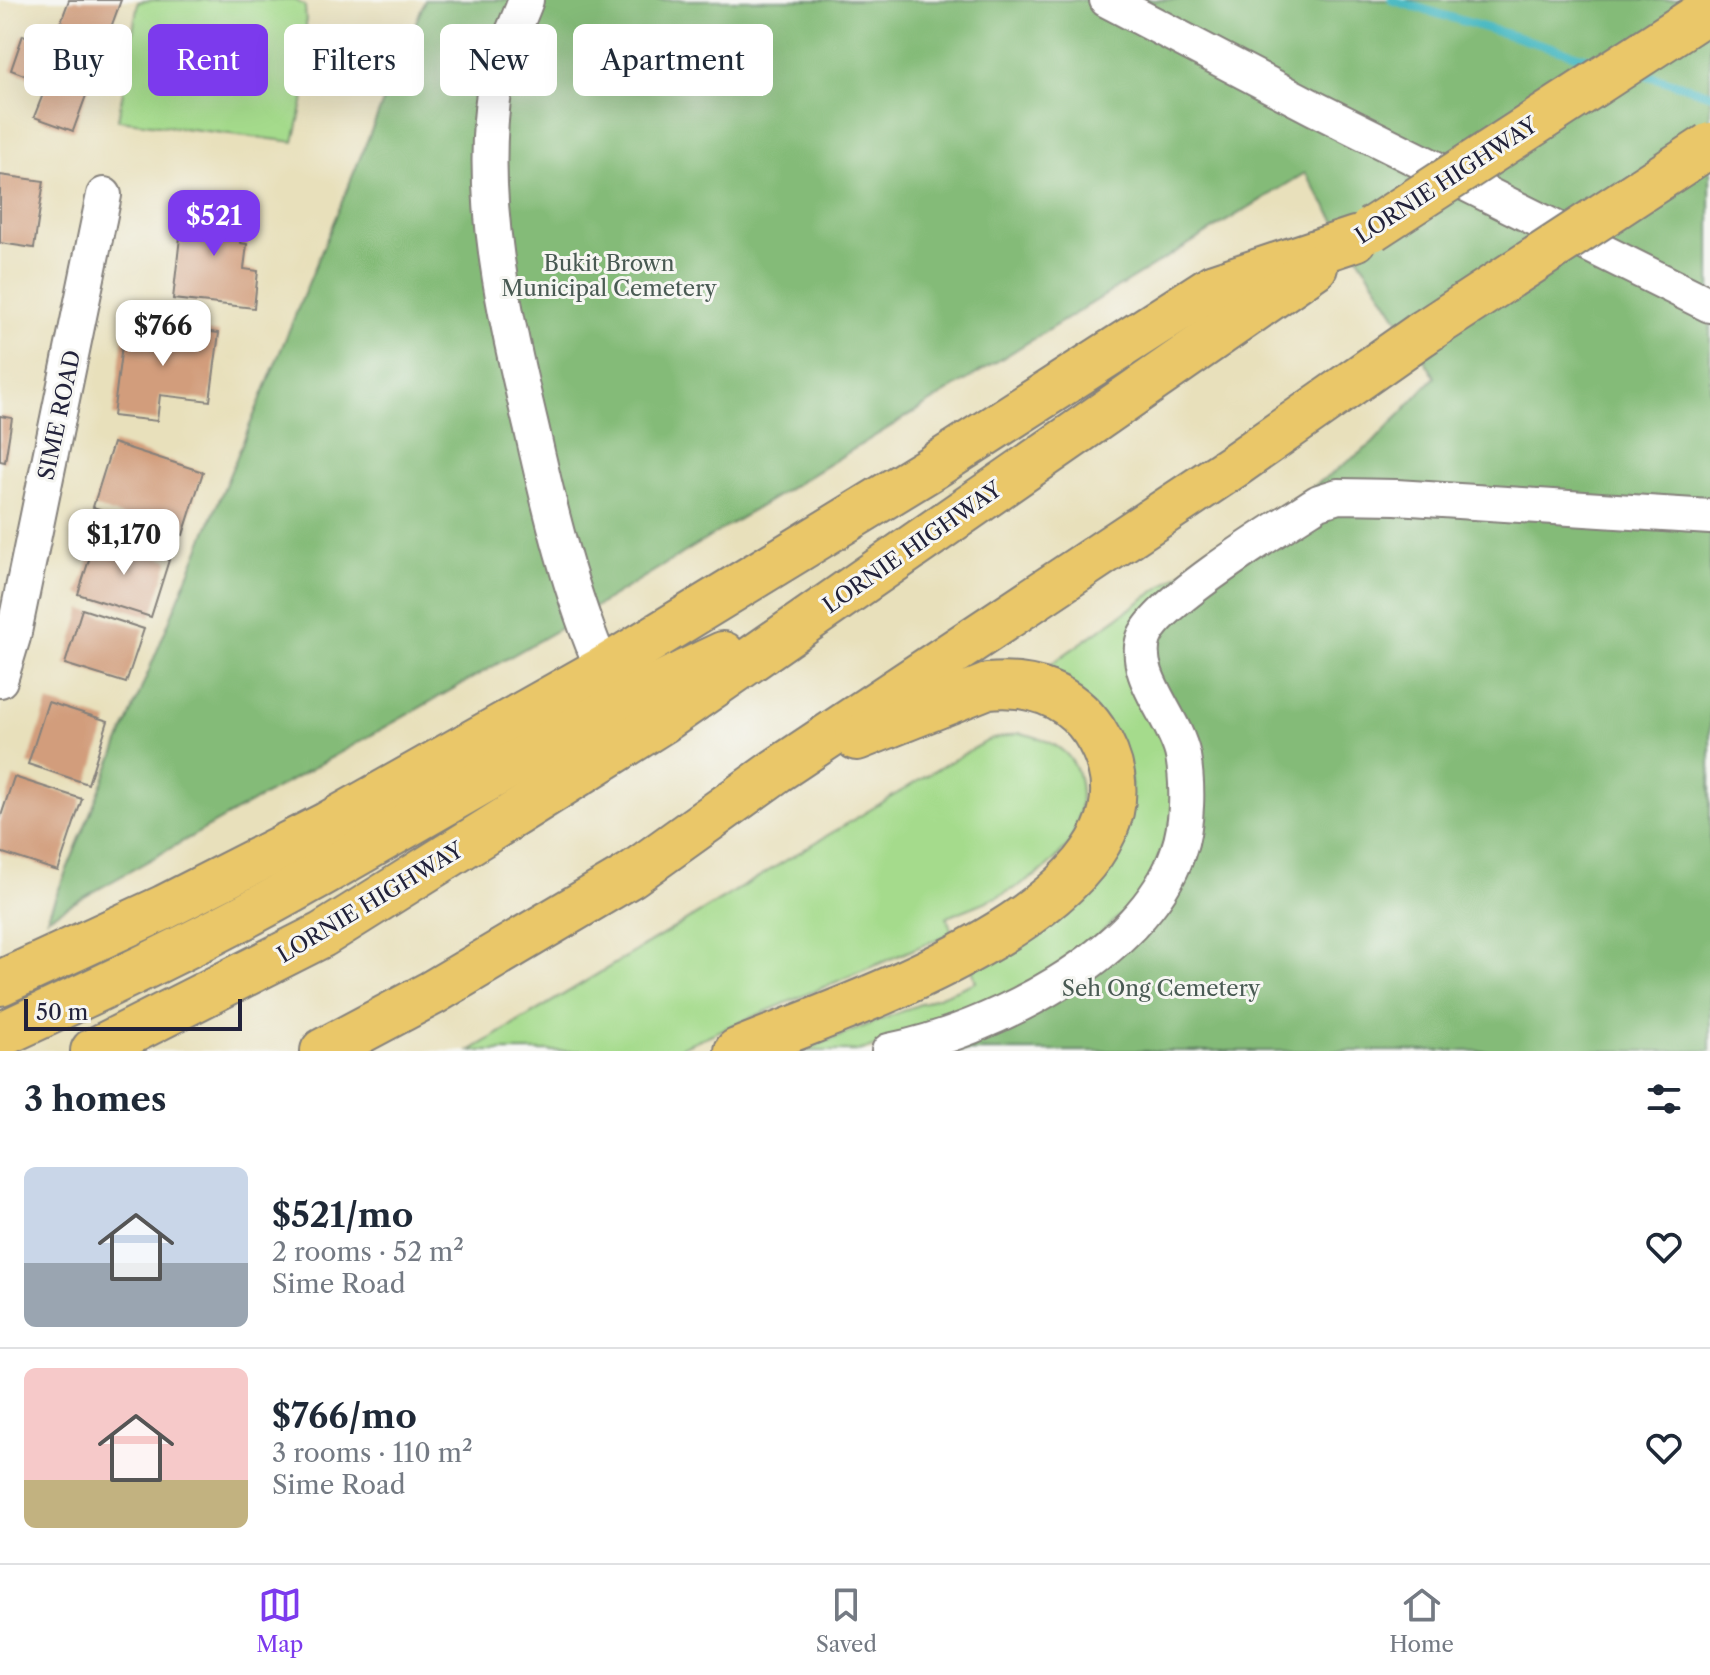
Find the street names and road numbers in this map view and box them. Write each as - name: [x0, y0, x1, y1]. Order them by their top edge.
- street label: LORNIE HIGHWAY: [1350, 111, 1543, 249]
- street label: SIME ROAD: [33, 348, 86, 483]
- street label: LORNIE HIGHWAY: [818, 475, 1007, 619]
- street label: LORNIE HIGHWAY: [272, 836, 468, 969]

